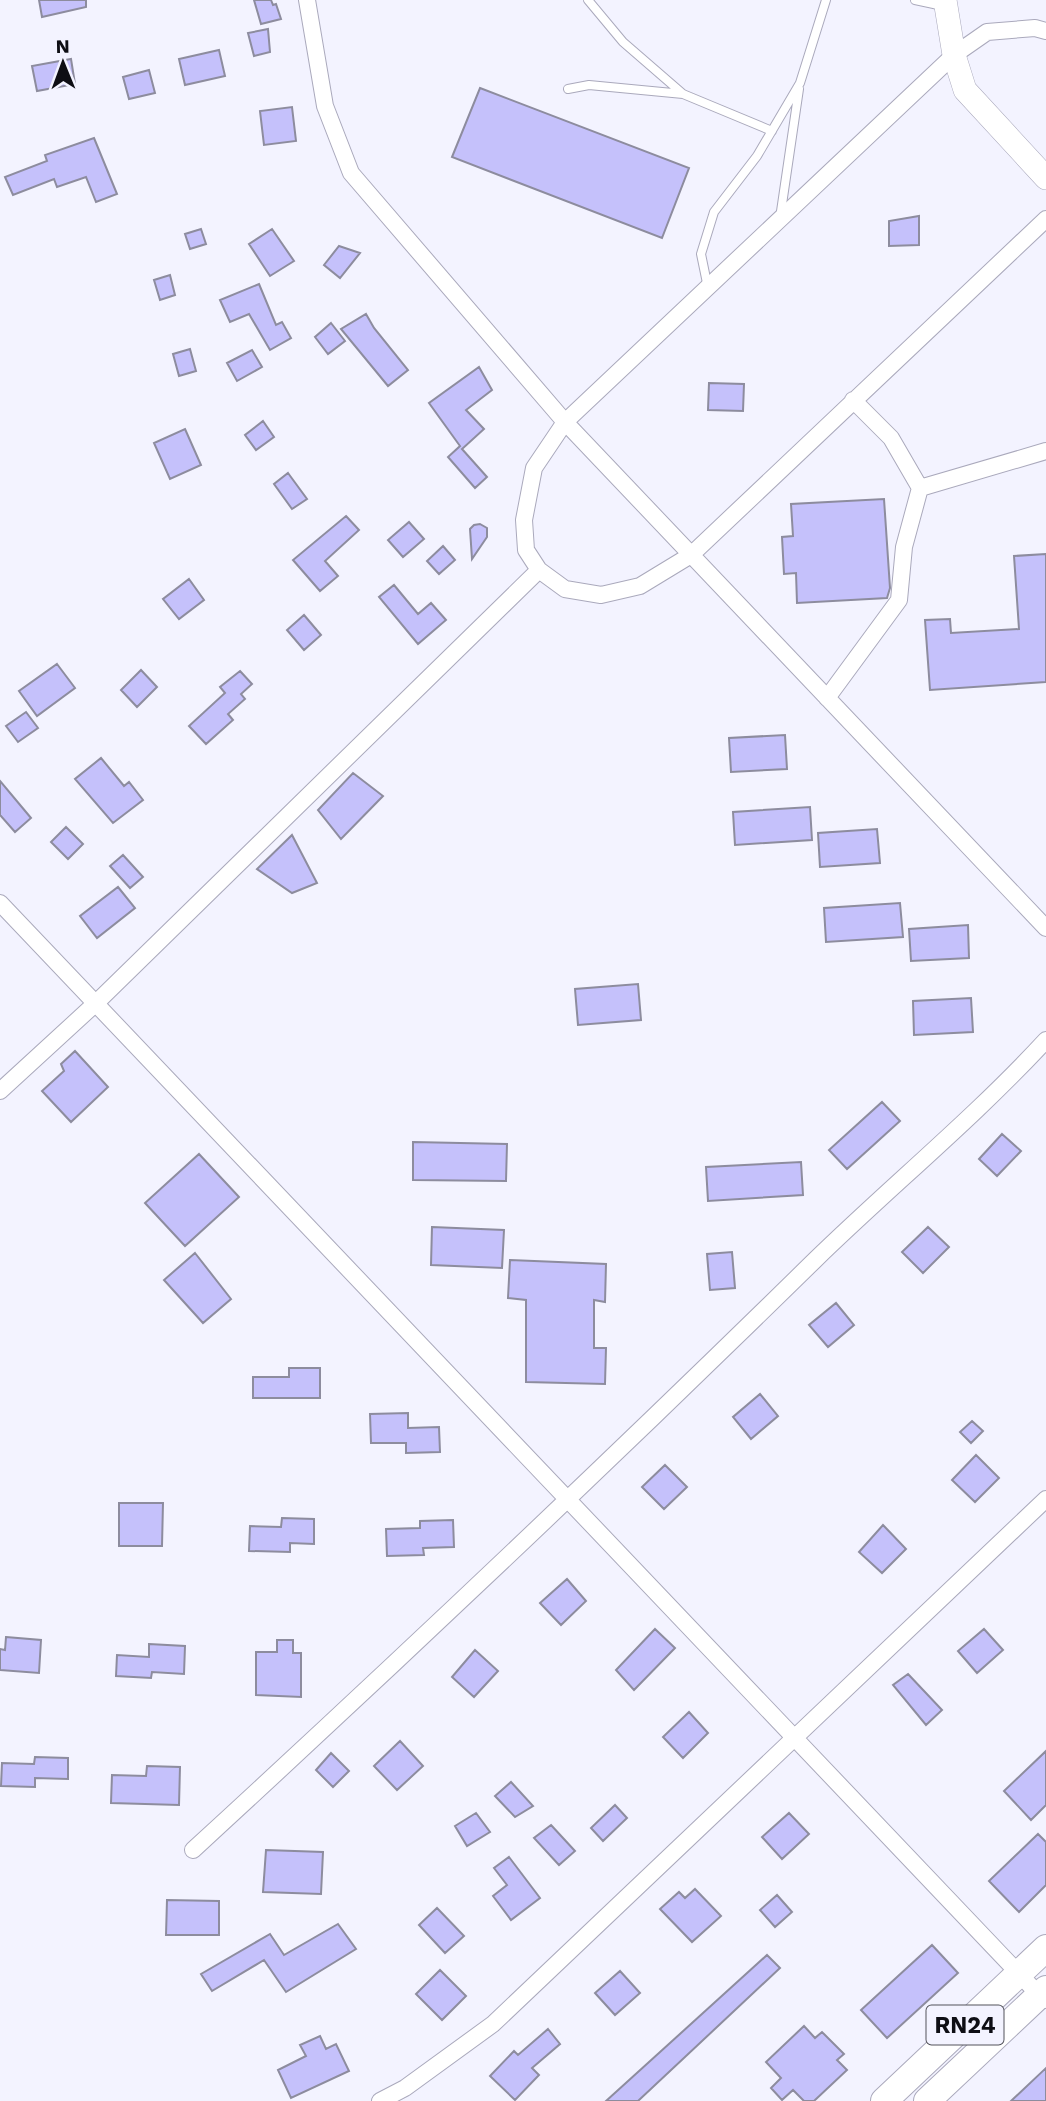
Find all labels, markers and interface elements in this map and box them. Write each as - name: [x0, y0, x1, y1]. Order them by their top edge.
- north arrow: [28, 28, 98, 98]
- text: N: [55, 35, 70, 58]
- road number: RN24: [926, 2006, 1004, 2044]

